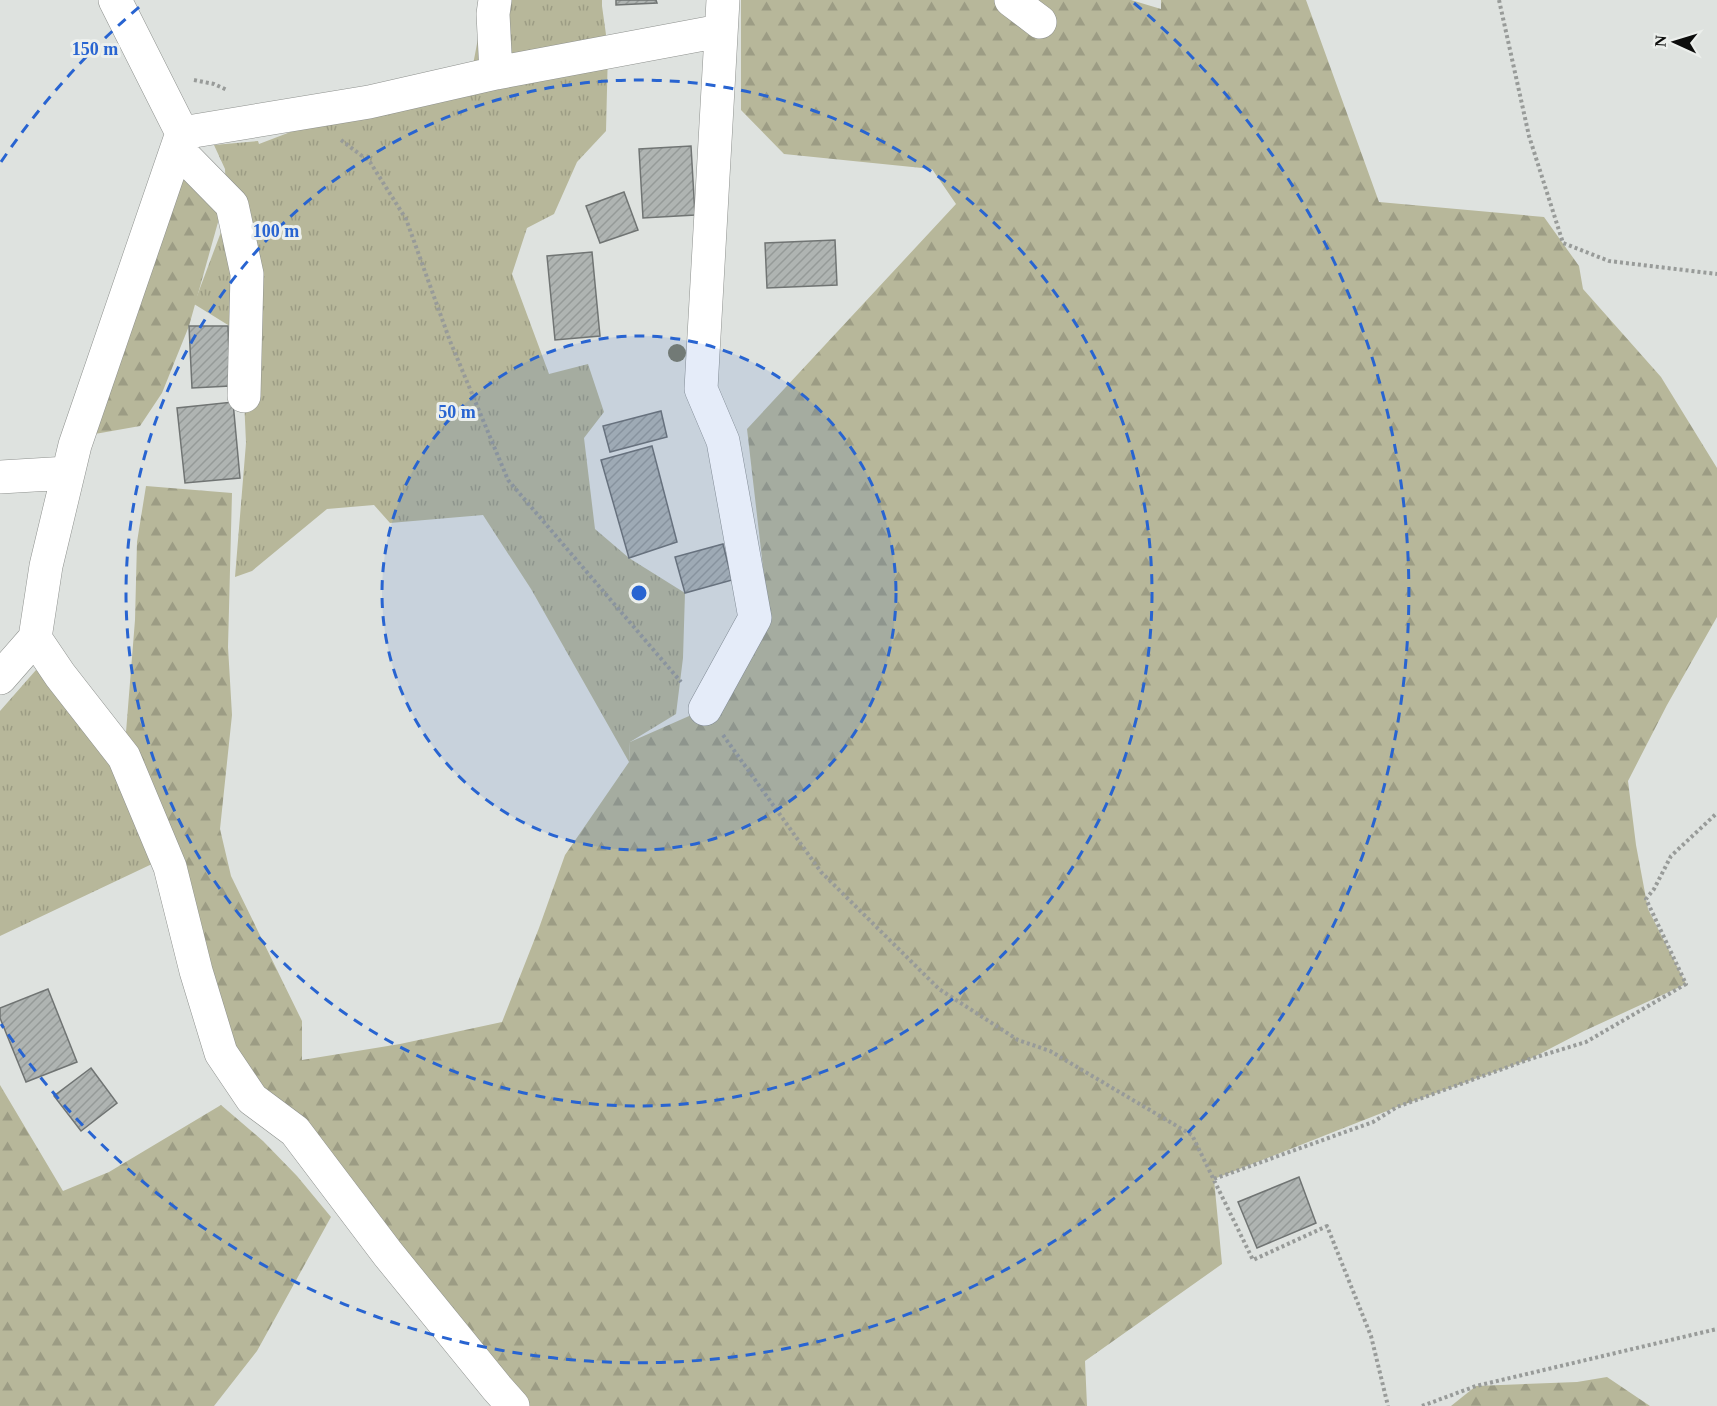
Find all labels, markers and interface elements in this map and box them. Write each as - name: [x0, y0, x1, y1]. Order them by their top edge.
- north arrow: [1645, 12, 1705, 72]
- text: N: [1652, 34, 1669, 47]
- text: 150 m: [72, 39, 118, 59]
- text: 100 m: [253, 221, 299, 241]
- text: 50 m: [438, 402, 476, 422]
- centre of rings: [629, 583, 649, 603]

